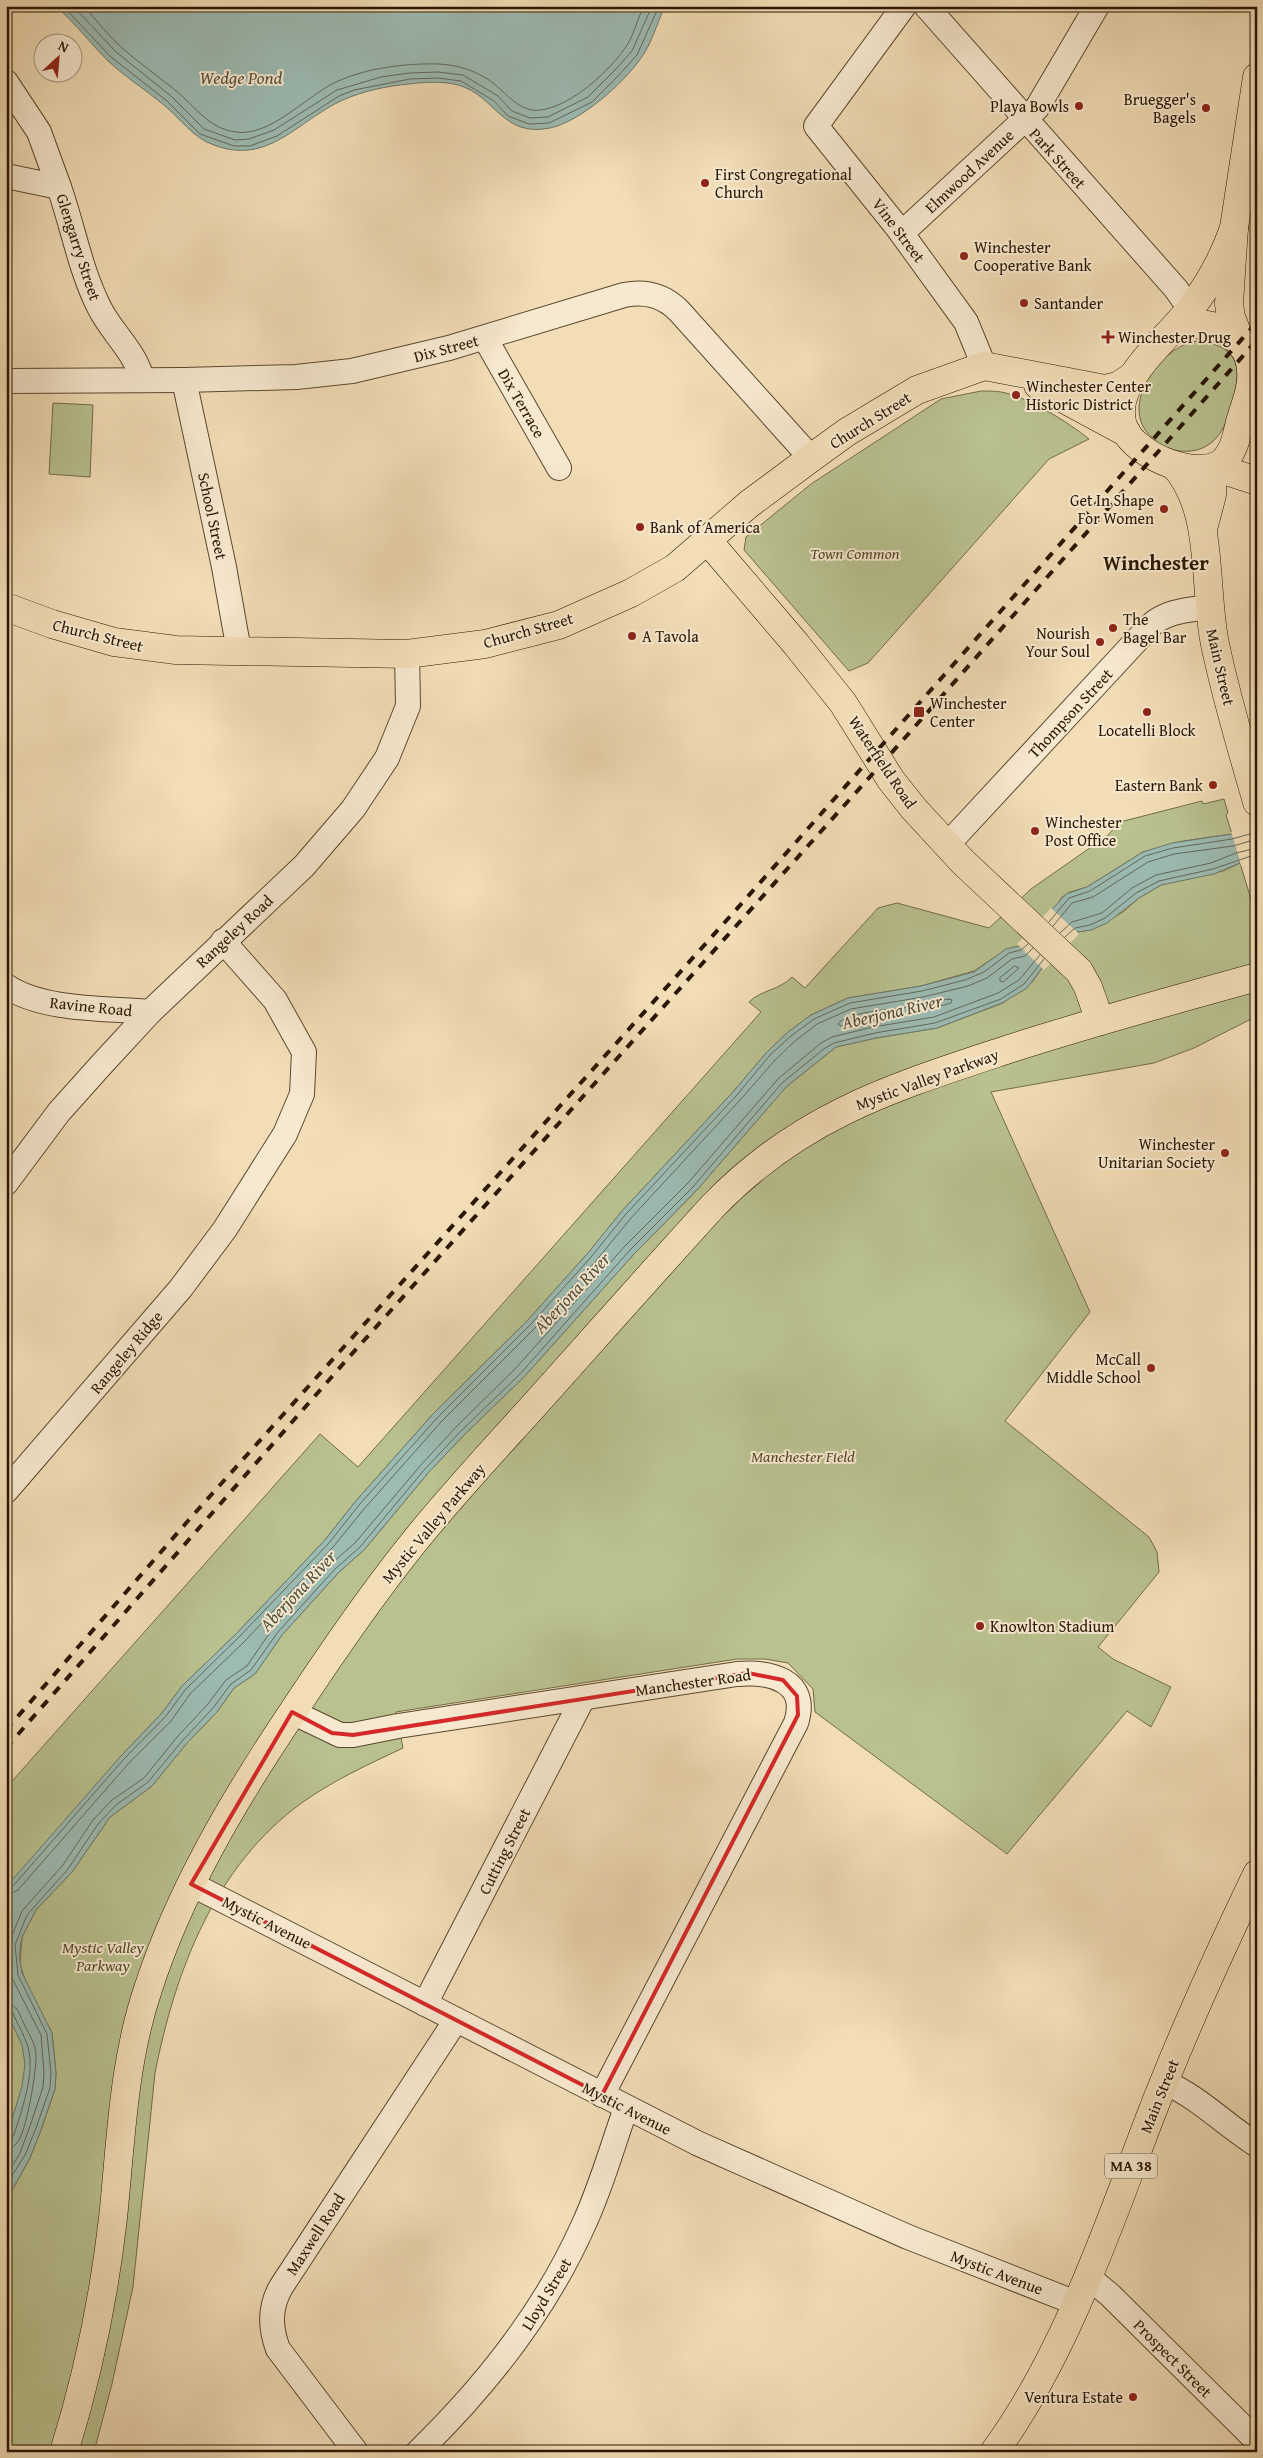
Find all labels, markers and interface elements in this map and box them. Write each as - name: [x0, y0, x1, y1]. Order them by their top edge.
- north arrow: [32, 32, 82, 82]
- text: N: [55, 35, 73, 58]
- water label: Wedge Pond: [200, 64, 283, 91]
- place label: Bruegger's Bagels: [1124, 87, 1196, 129]
- place label: Playa Bowls: [990, 94, 1069, 118]
- marker: Playa Bowls: [1073, 100, 1085, 112]
- marker: Bruegger's Bagels: [1200, 102, 1212, 114]
- street label: Park Street: [1024, 122, 1092, 194]
- street label: Elmwood Avenue: [919, 123, 1019, 219]
- place label: First Congregational Church: [715, 162, 852, 204]
- marker: First Congregational Church: [699, 177, 711, 189]
- street label: Glengarry Street: [50, 190, 108, 304]
- street label: Vine Street: [867, 193, 931, 268]
- place label: Winchester Cooperative Bank: [974, 235, 1093, 277]
- marker: Winchester Cooperative Bank: [958, 250, 970, 262]
- place label: Santander: [1034, 291, 1104, 315]
- marker: Santander: [1018, 297, 1030, 309]
- place label: Winchester Drug: [1118, 325, 1231, 349]
- street label: Dix Street: [411, 328, 481, 368]
- marker: Winchester Drug: [1102, 331, 1114, 343]
- street label: Dix Terrace: [492, 364, 552, 442]
- place label: Winchester Center Historic District: [1026, 374, 1151, 416]
- street label: Church Street: [824, 385, 916, 455]
- marker: Winchester Center Historic District: [1010, 389, 1022, 401]
- street label: School Street: [192, 470, 234, 562]
- place label: Get In Shape For Women: [1070, 488, 1154, 530]
- marker: Get In Shape For Women: [1158, 503, 1170, 515]
- place label: Bank of America: [650, 515, 761, 539]
- marker: Bank of America: [634, 521, 646, 533]
- park label: Town Common: [810, 541, 900, 565]
- district label: Winchester: [1103, 547, 1209, 578]
- street label: Church Street: [480, 606, 576, 654]
- place label: The Bagel Bar: [1123, 607, 1187, 649]
- street label: Church Street: [50, 612, 146, 658]
- place label: Nourish Your Soul: [1025, 621, 1091, 663]
- marker: The Bagel Bar: [1107, 622, 1119, 634]
- place label: A Tavola: [642, 624, 699, 648]
- street label: Main Street: [1201, 626, 1242, 708]
- marker: A Tavola: [626, 630, 638, 642]
- marker: Nourish Your Soul: [1094, 636, 1106, 648]
- street label: Thompson Street: [1022, 662, 1118, 763]
- place label: Winchester Center: [930, 691, 1007, 733]
- marker: Winchester Center: [912, 705, 926, 719]
- marker: Locatelli Block: [1141, 706, 1153, 718]
- street label: Waterfield Road: [843, 711, 923, 814]
- place label: Locatelli Block: [1098, 718, 1197, 742]
- place label: Eastern Bank: [1115, 773, 1204, 797]
- marker: Eastern Bank: [1207, 779, 1219, 791]
- place label: Winchester Post Office: [1045, 810, 1122, 852]
- marker: Winchester Post Office: [1029, 825, 1041, 837]
- street label: Rangeley Road: [190, 888, 278, 973]
- water label: Aberjona River: [838, 987, 946, 1036]
- street label: Ravine Road: [49, 990, 134, 1022]
- street label: Mystic Valley Parkway: [852, 1042, 1002, 1116]
- place label: Winchester Unitarian Society: [1098, 1132, 1215, 1174]
- marker: Winchester Unitarian Society: [1219, 1147, 1231, 1159]
- water label: Aberjona River: [526, 1245, 617, 1340]
- street label: Rangeley Ridge: [84, 1305, 168, 1399]
- place label: McCall Middle School: [1046, 1347, 1142, 1389]
- marker: McCall Middle School: [1145, 1362, 1157, 1374]
- park label: Manchester Field: [751, 1444, 855, 1468]
- street label: Mystic Valley Parkway: [375, 1458, 491, 1588]
- water label: Aberjona River: [252, 1543, 343, 1638]
- place label: Knowlton Stadium: [990, 1614, 1114, 1638]
- marker: Knowlton Stadium: [974, 1620, 986, 1632]
- street label: Manchester Road: [634, 1662, 753, 1702]
- street label: Cutting Street: [472, 1803, 536, 1898]
- street label: Mystic Avenue: [218, 1889, 316, 1955]
- park label: Mystic Valley Parkway: [62, 1935, 145, 1977]
- street label: Main Street: [1133, 2055, 1185, 2137]
- street label: Mystic Avenue: [578, 2075, 676, 2141]
- road number: MA 38: [1105, 2154, 1157, 2178]
- street label: Maxwell Road: [280, 2188, 351, 2280]
- street label: Mystic Avenue: [947, 2243, 1047, 2301]
- street label: Lloyd Street: [515, 2253, 577, 2335]
- street label: Prospect Street: [1128, 2313, 1218, 2403]
- place label: Ventura Estate: [1024, 2385, 1123, 2409]
- marker: Ventura Estate: [1127, 2391, 1139, 2403]

